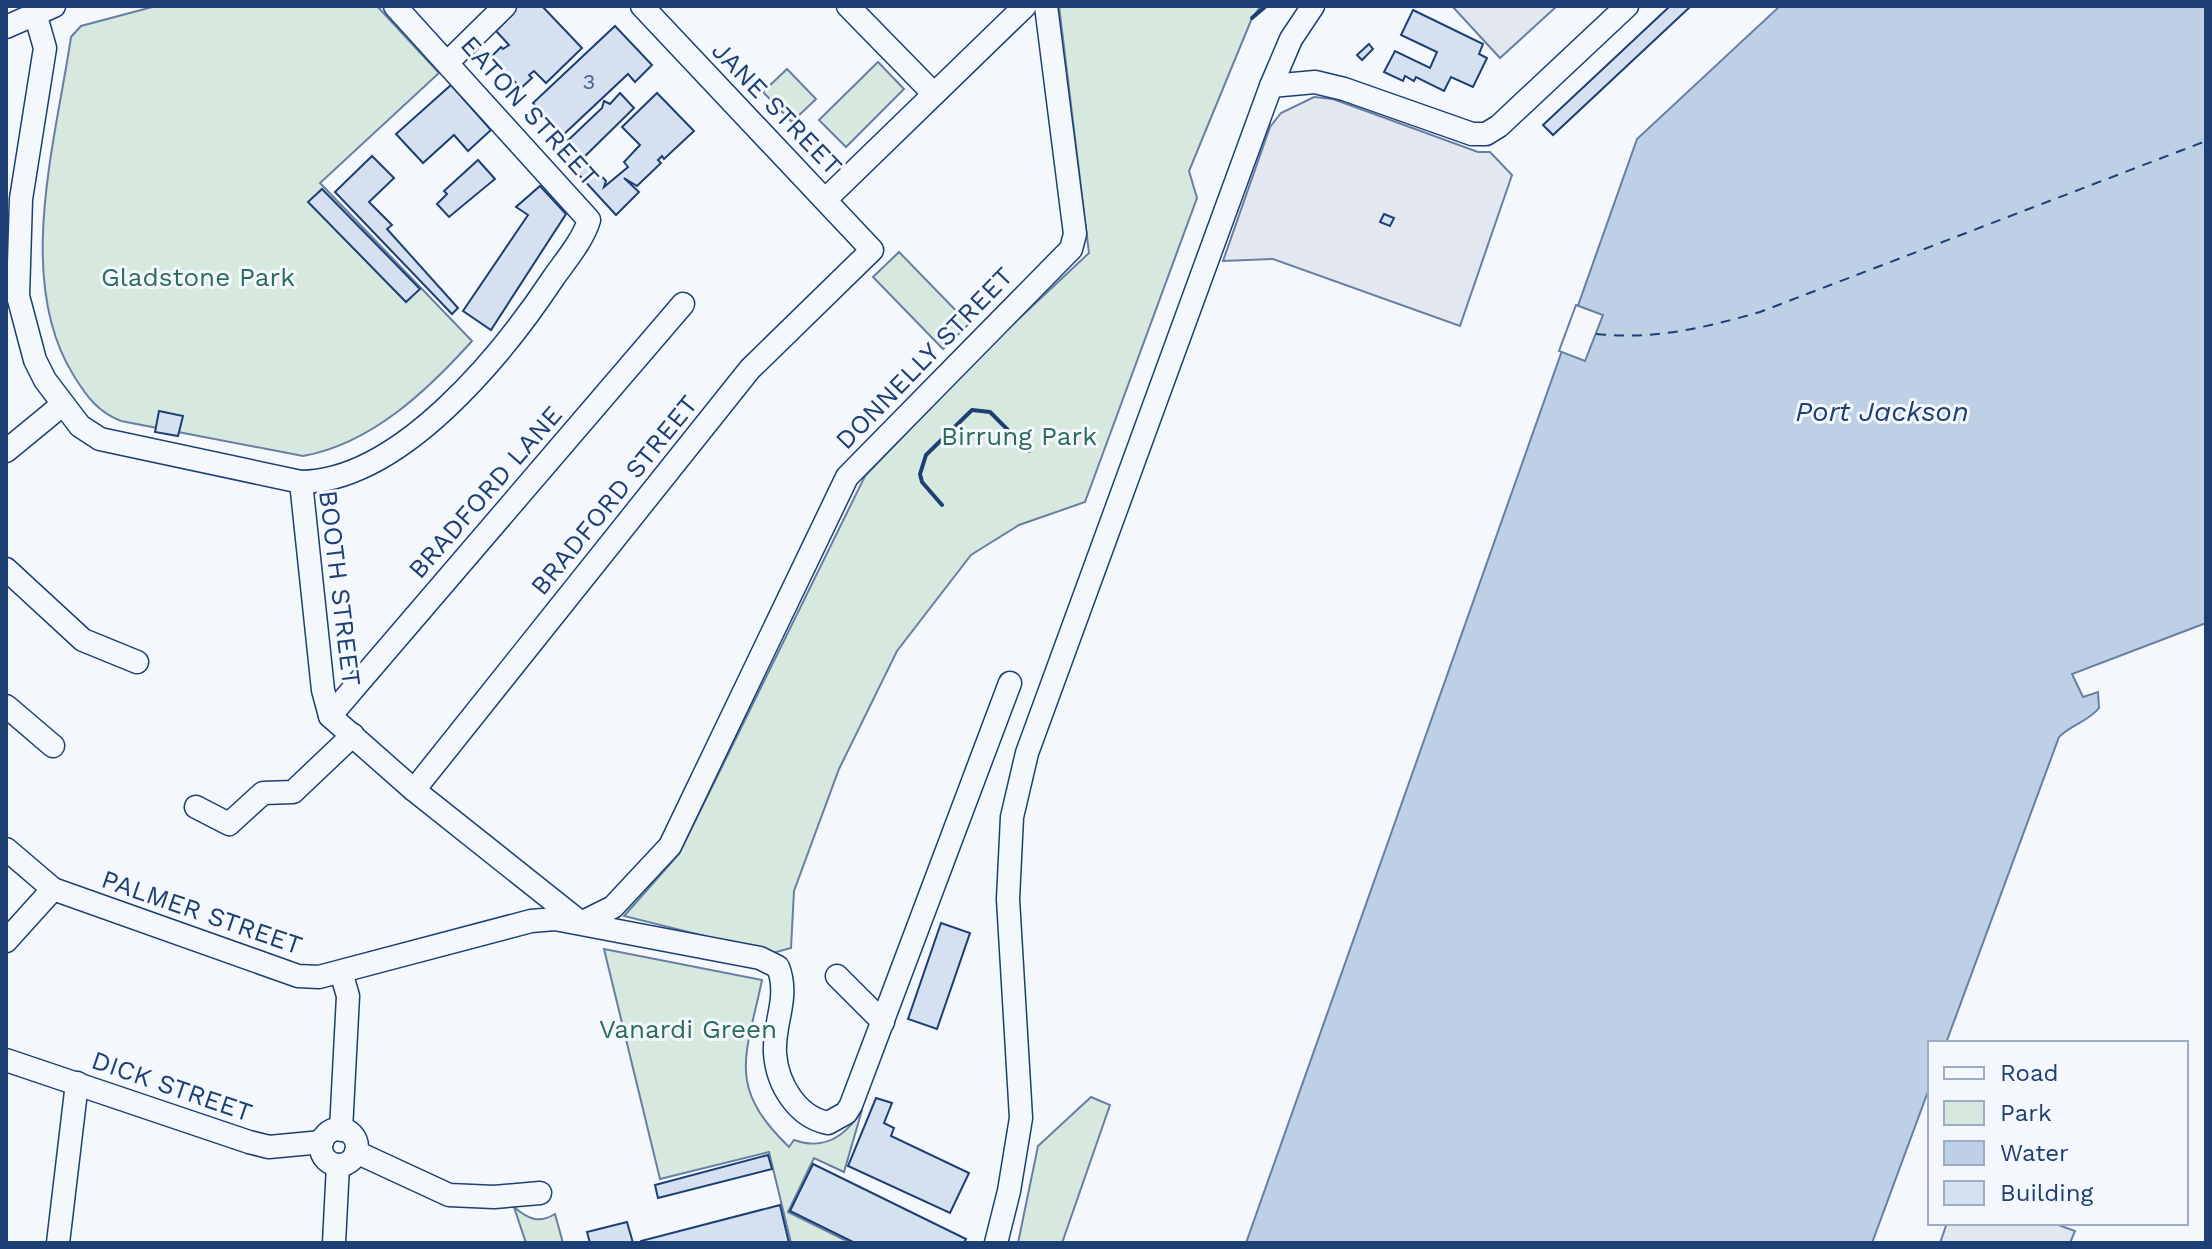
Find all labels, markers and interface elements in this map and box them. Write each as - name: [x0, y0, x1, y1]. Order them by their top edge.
- street label: EATON STREET: [455, 30, 605, 192]
- street label: JANE STREET: [706, 35, 848, 181]
- house number: 3: [583, 69, 595, 94]
- street label: DONNELLY STREET: [829, 261, 1019, 455]
- park label: Gladstone Park: [101, 262, 295, 292]
- street label: BRADFORD STREET: [524, 389, 704, 601]
- water label: Port Jackson: [1795, 395, 1969, 428]
- street label: BRADFORD LANE: [402, 400, 568, 584]
- park label: Birrung Park: [941, 421, 1097, 451]
- street label: BOOTH STREET: [313, 489, 367, 687]
- street label: PALMER STREET: [98, 864, 306, 960]
- park label: Vanardi Green: [599, 1014, 777, 1044]
- legend: [1928, 1041, 2188, 1225]
- street label: DICK STREET: [88, 1045, 256, 1127]
- text: Road: [2000, 1059, 2059, 1087]
- text: Park: [2000, 1099, 2052, 1127]
- text: Water: [2000, 1139, 2069, 1167]
- text: Building: [2000, 1179, 2093, 1207]

